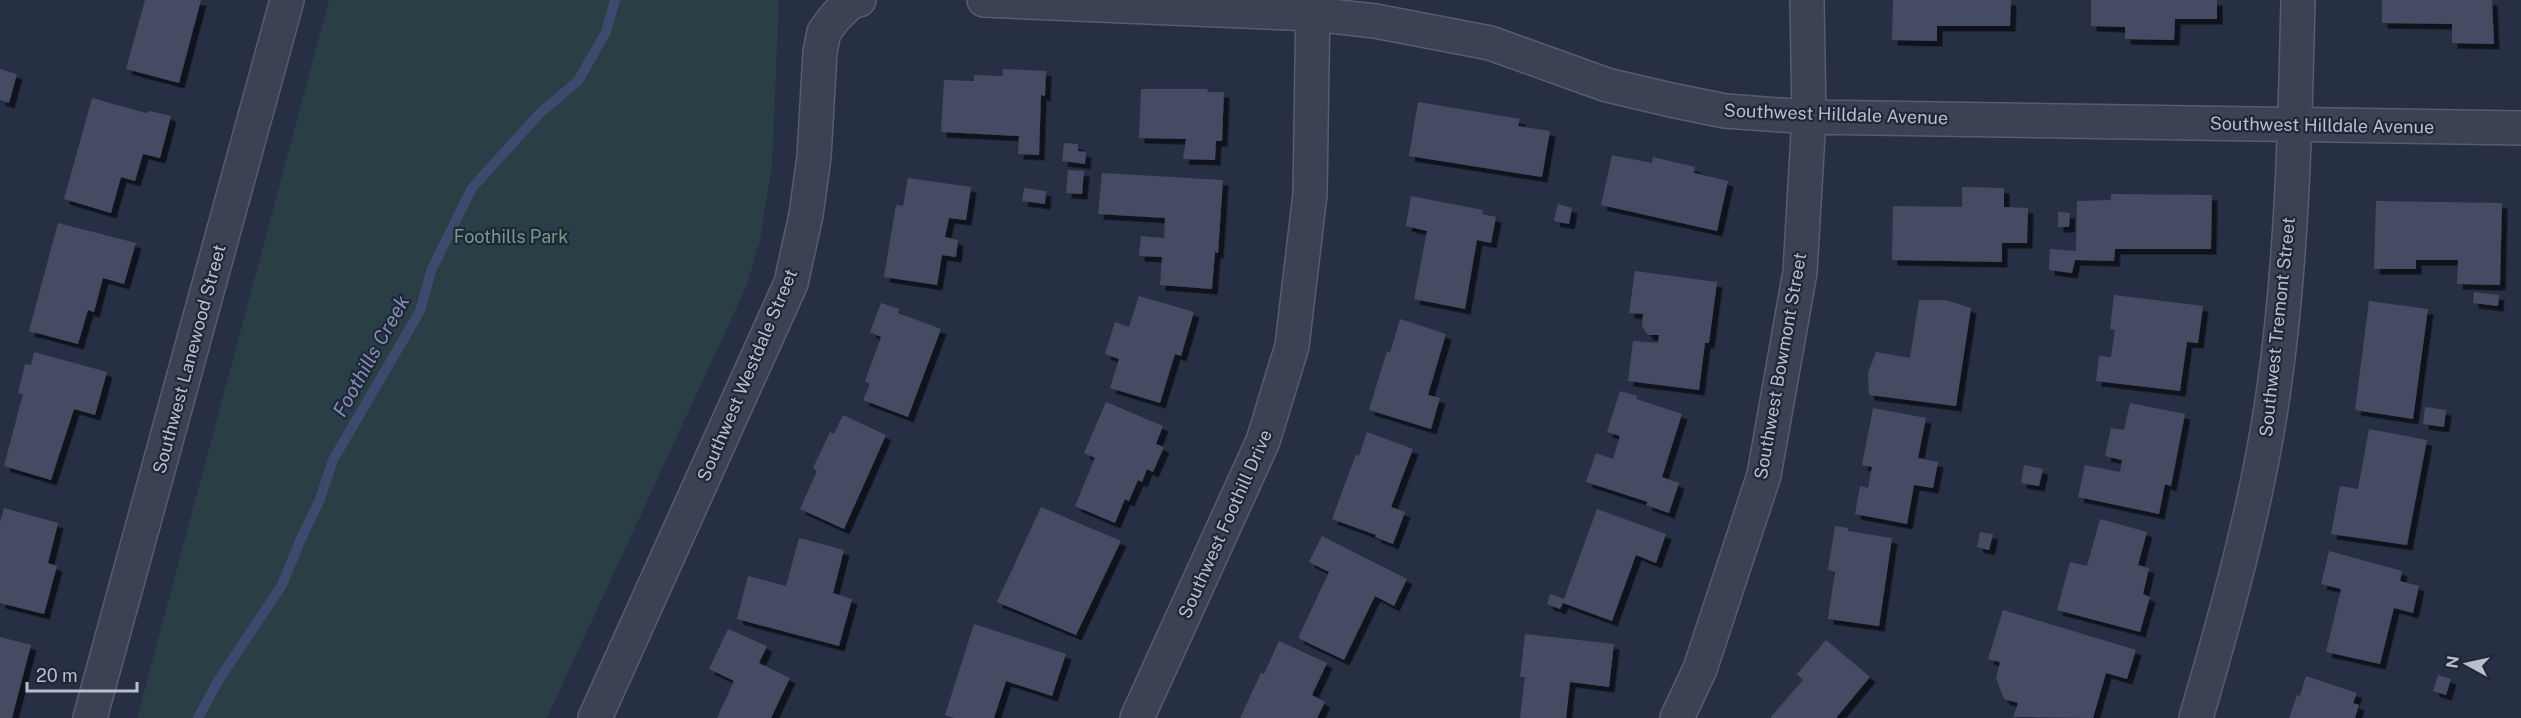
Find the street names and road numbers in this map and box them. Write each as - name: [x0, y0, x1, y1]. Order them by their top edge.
- street label: Southwest Hilldale Avenue: [1723, 100, 1949, 128]
- street label: Southwest Hilldale Avenue: [2210, 113, 2434, 137]
- street label: Southwest Tremont Street: [2255, 216, 2299, 438]
- street label: Southwest Lanewood Street: [148, 242, 230, 476]
- street label: Southwest Bowmont Street: [1750, 251, 1810, 481]
- street label: Southwest Westdale Street: [693, 266, 801, 484]
- street label: Southwest Foothill Drive: [1174, 426, 1276, 622]

